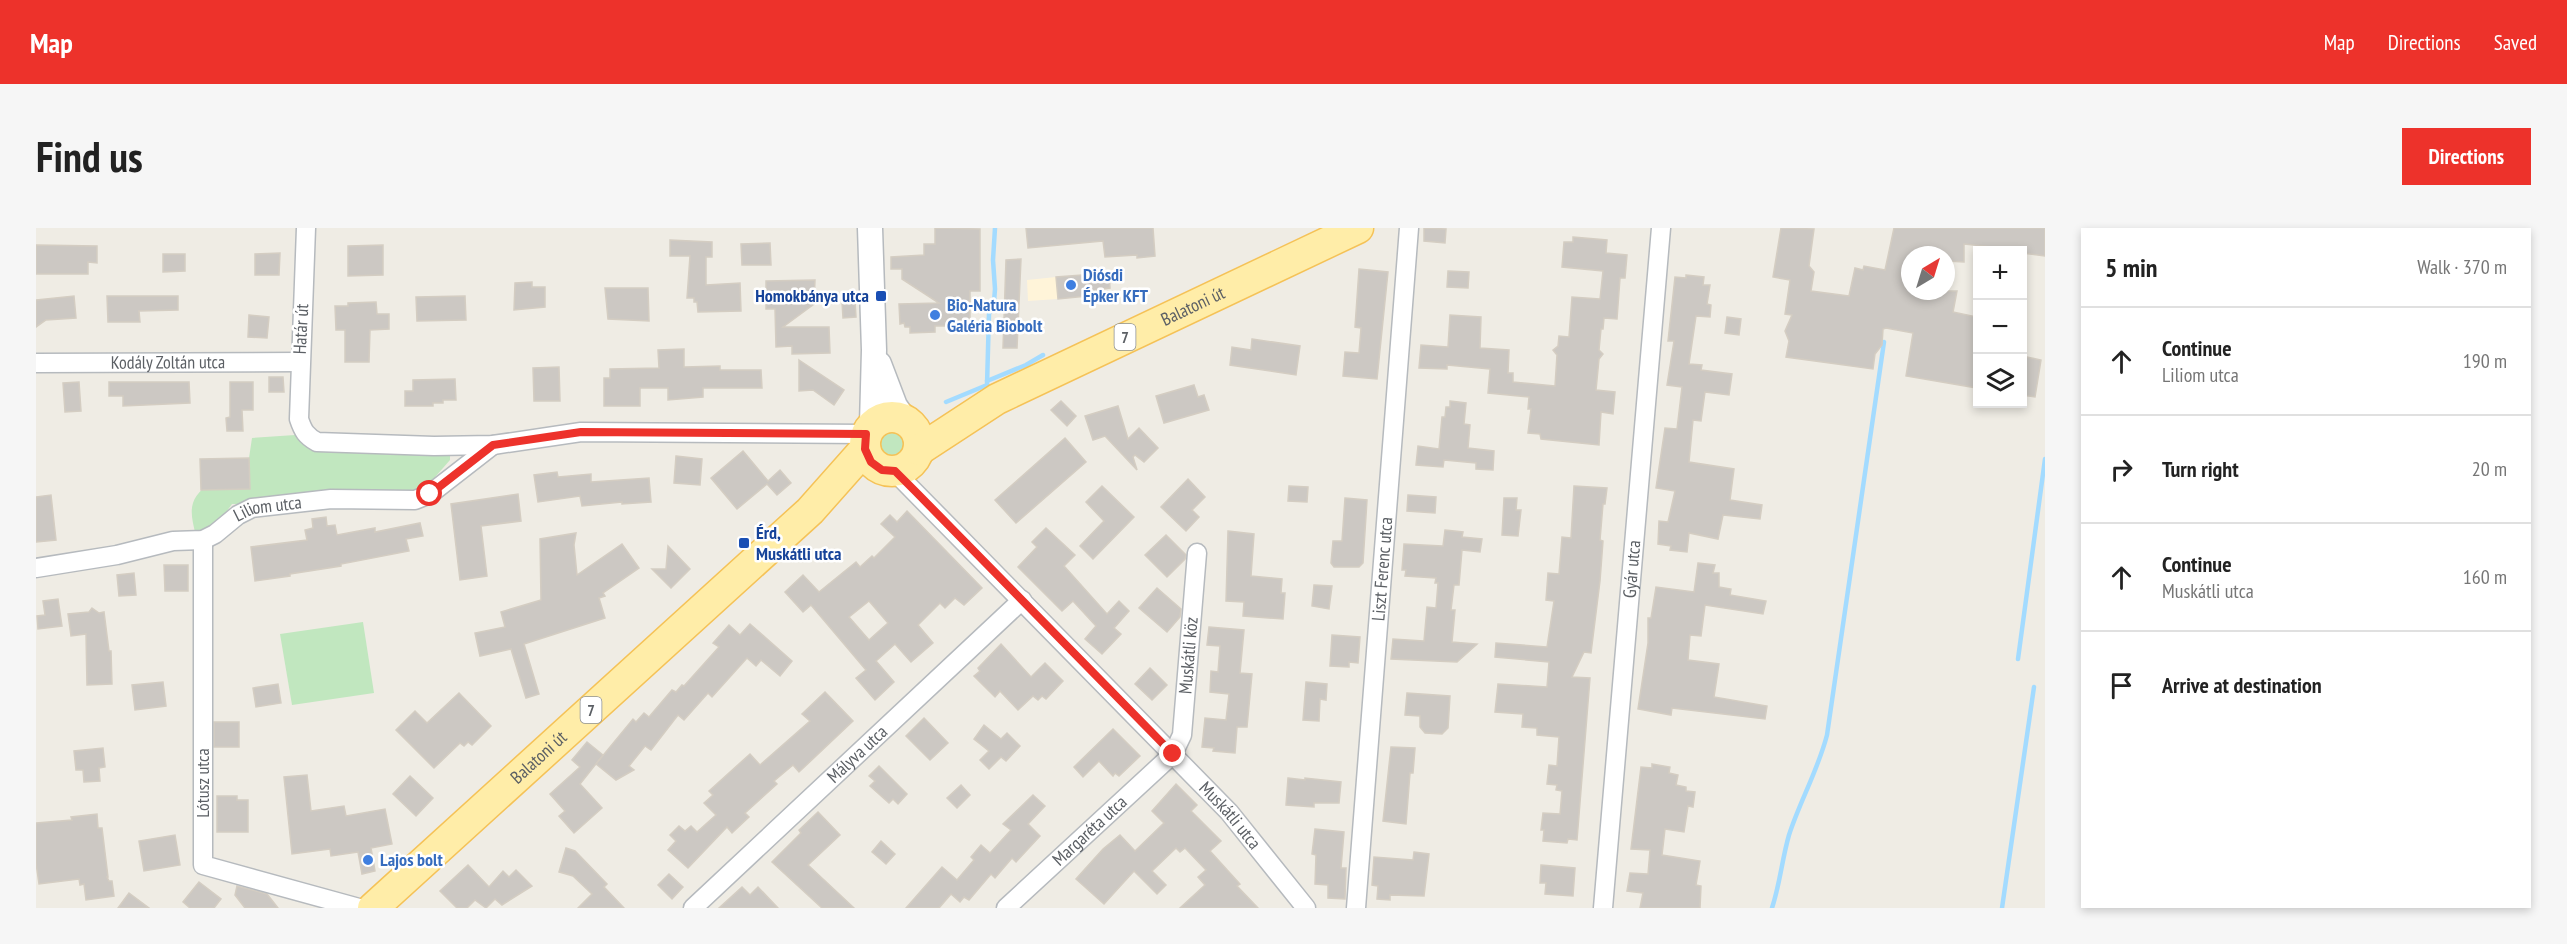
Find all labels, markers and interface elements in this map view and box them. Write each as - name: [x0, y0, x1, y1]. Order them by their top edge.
- text: Map: [30, 24, 73, 61]
- text: Map: [2324, 29, 2355, 56]
- text: Directions: [2388, 29, 2461, 56]
- text: Saved: [2494, 29, 2537, 56]
- button: Directions: [2402, 128, 2531, 185]
- text: Find us: [36, 129, 143, 184]
- north arrow: [1901, 246, 1955, 300]
- map controls: [1973, 246, 2027, 408]
- button: +: [1973, 246, 2027, 300]
- text: 5 min: [2105, 251, 2158, 284]
- text: Walk · 370 m: [2417, 254, 2507, 280]
- place label: Diósdi Épker KFT: [1083, 263, 1149, 307]
- marker: Diósdi Épker KFT: [1064, 278, 1078, 292]
- street label: Balatoni út: [1157, 281, 1228, 331]
- place label: Homokbánya utca: [755, 284, 869, 307]
- marker: Homokbánya utca: [874, 289, 888, 303]
- place label: Bio-Natura Galéria Biobolt: [947, 293, 1043, 337]
- button: −: [1973, 300, 2027, 354]
- street label: Határ út: [288, 303, 313, 355]
- marker: Bio-Natura Galéria Biobolt: [928, 308, 942, 322]
- road number: 7: [1114, 324, 1136, 350]
- text: Continue: [2162, 334, 2232, 362]
- icon: ahead: [2105, 345, 2138, 378]
- text: 190 m: [2463, 348, 2507, 374]
- street label: Kodály Zoltán utca: [111, 350, 225, 374]
- button: layers: [1973, 354, 2027, 408]
- text: Liliom utca: [2162, 362, 2239, 388]
- icon: right: [2105, 453, 2138, 486]
- text: Turn right: [2162, 455, 2239, 483]
- text: 20 m: [2472, 456, 2507, 482]
- route start: [416, 480, 442, 506]
- street label: Liliom utca: [229, 490, 303, 526]
- street label: Liszt Ferenc utca: [1366, 516, 1397, 622]
- place label: Érd, Muskátli utca: [756, 521, 841, 565]
- marker: Érd, Muskátli utca: [737, 536, 751, 550]
- street label: Gyár utca: [1617, 539, 1645, 599]
- text: Continue: [2162, 550, 2232, 578]
- icon: ahead: [2105, 561, 2138, 594]
- text: 160 m: [2463, 564, 2507, 590]
- text: Muskátli utca: [2162, 578, 2254, 604]
- street label: Muskátli köz: [1173, 616, 1203, 695]
- icon: arrive: [2105, 669, 2138, 702]
- text: Arrive at destination: [2162, 671, 2322, 699]
- road number: 7: [580, 697, 602, 723]
- street label: Mályva utca: [822, 720, 892, 788]
- street label: Balatoni út: [506, 726, 571, 788]
- route end: [1159, 740, 1185, 766]
- street label: Lótusz utca: [191, 748, 214, 818]
- street label: Muskátli utca: [1195, 777, 1266, 854]
- street label: Margaréta utca: [1047, 790, 1132, 870]
- place label: Lajos bolt: [380, 848, 443, 871]
- marker: Lajos bolt: [361, 853, 375, 867]

